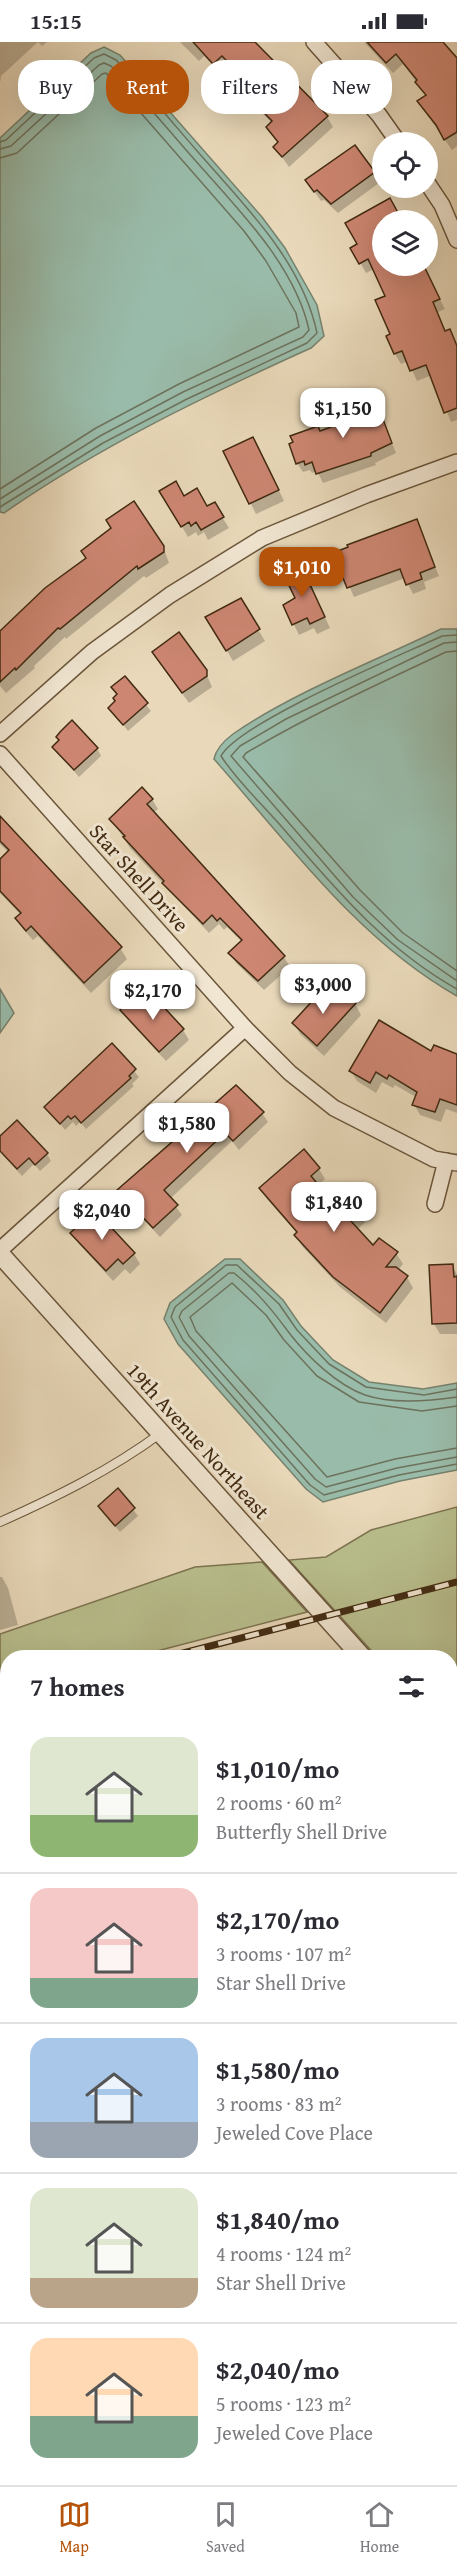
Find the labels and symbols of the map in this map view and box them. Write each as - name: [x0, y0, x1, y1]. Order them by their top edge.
- pin: $1,150: [294, 388, 392, 439]
- pin: $1,010: [253, 547, 351, 598]
- street label: Star Shell Drive: [82, 817, 197, 939]
- pin: $3,000: [274, 964, 372, 1015]
- pin: $2,170: [104, 970, 202, 1021]
- pin: $1,580: [138, 1103, 236, 1154]
- pin: $1,840: [285, 1182, 383, 1233]
- pin: $2,040: [53, 1190, 151, 1241]
- street label: 19th Avenue Northeast: [120, 1356, 278, 1526]

